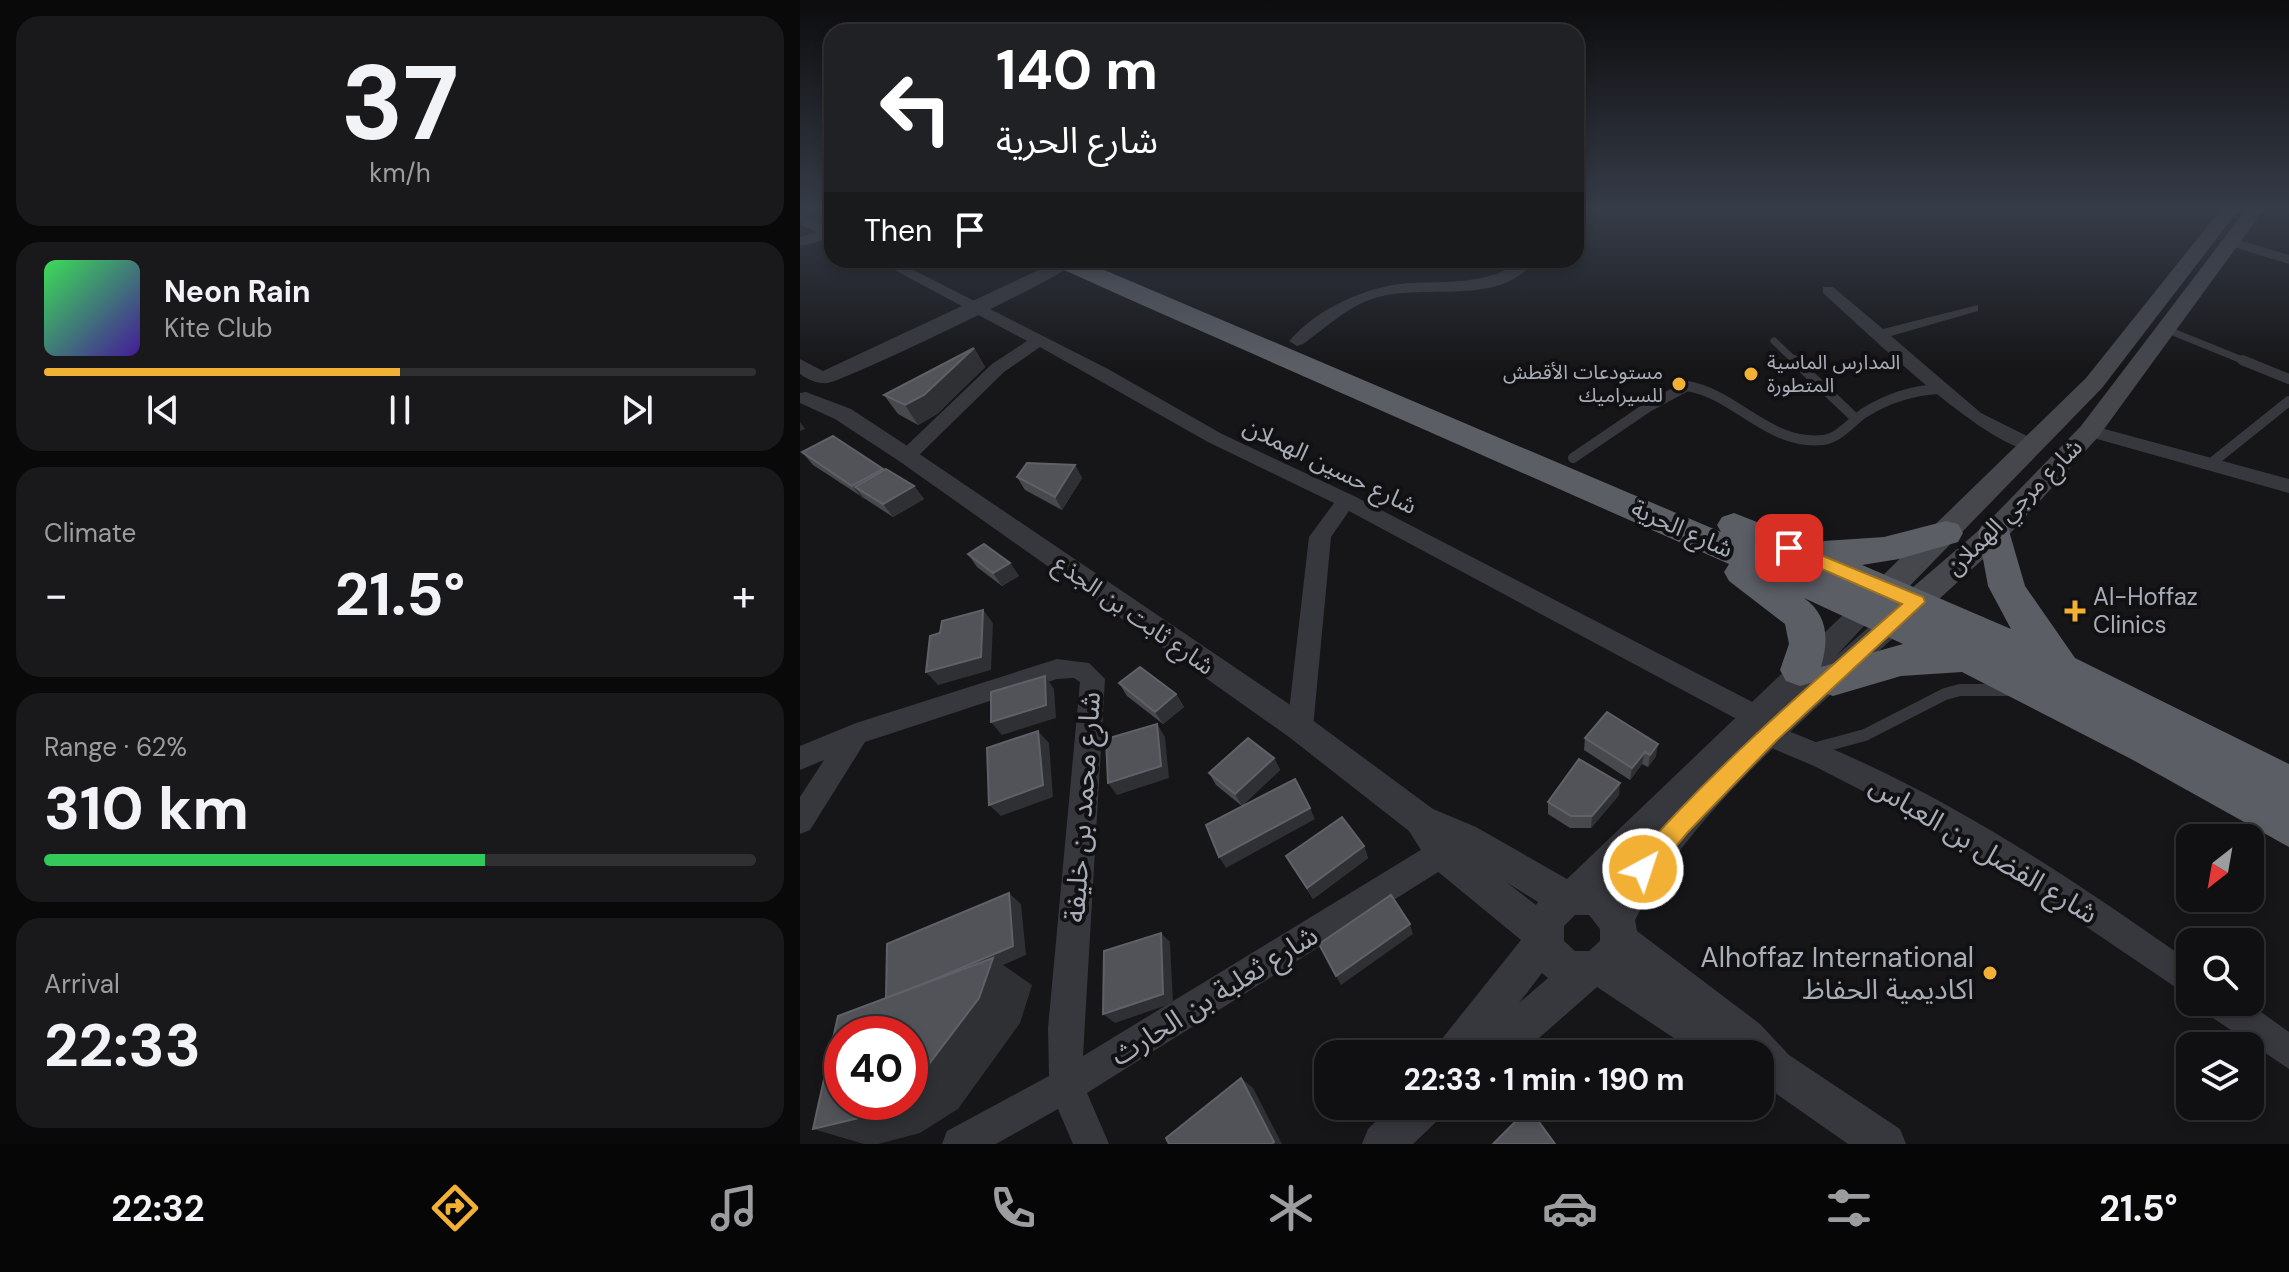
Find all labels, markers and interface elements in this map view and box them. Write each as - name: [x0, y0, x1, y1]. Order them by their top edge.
- text: 140 m: [996, 33, 1158, 106]
- text: 37: [341, 36, 459, 171]
- icon: left: [864, 56, 968, 160]
- text: شارع الحرية: [996, 117, 1158, 164]
- text: km/h: [369, 156, 431, 190]
- icon: arrive: [948, 208, 992, 252]
- text: Then: [864, 211, 932, 250]
- text: Neon Rain: [164, 272, 310, 311]
- text: Kite Club: [164, 311, 273, 345]
- place label: المدارس الماسية المتطورة: [1767, 349, 1900, 398]
- place label: مستودعات الأقطش للسيراميك: [1503, 359, 1663, 408]
- marker: المدارس الماسية المتطورة: [1742, 365, 1760, 383]
- marker: مستودعات الأقطش للسيراميك: [1670, 375, 1688, 393]
- icon: previous: [141, 388, 185, 432]
- icon: pause: [378, 388, 422, 432]
- icon: next: [615, 388, 659, 432]
- street label: شارع حسين الهملان: [1237, 410, 1422, 523]
- street label: شارع مرجي الهملان: [1939, 432, 2091, 584]
- street label: شارع الحرية: [1626, 492, 1738, 567]
- pin: [1755, 514, 1823, 582]
- text: Climate: [44, 516, 136, 550]
- icon: arrive: [1767, 526, 1811, 570]
- street label: شارع ثابت بن الجذع: [1047, 548, 1221, 683]
- text: 21.5°: [335, 555, 465, 634]
- text: −: [44, 566, 68, 624]
- text: +: [732, 566, 756, 624]
- place label: Al-Hoffaz Clinics: [2093, 581, 2198, 640]
- marker: Al-Hoffaz Clinics: [2064, 600, 2086, 622]
- street label: شارع محمد بن خليفة: [1056, 690, 1111, 924]
- text: Range · 62%: [44, 730, 187, 764]
- street label: شارع الفضل بن العباس: [1862, 767, 2105, 934]
- text: 310 km: [44, 769, 249, 848]
- north arrow: [2176, 824, 2264, 912]
- map controls: [2176, 824, 2264, 1120]
- position arrow: [1601, 827, 1685, 911]
- street label: شارع ثعلبة بن الحارث: [1104, 917, 1326, 1076]
- button: search: [2176, 928, 2264, 1016]
- place label: Alhoffaz International اكاديمية الحفاظ: [1700, 939, 1974, 1008]
- marker: Alhoffaz International اكاديمية الحفاظ: [1981, 964, 1999, 982]
- text: Arrival: [44, 967, 120, 1001]
- text: 22:33: [44, 1006, 201, 1085]
- speed limit sign: 40: [824, 1016, 928, 1120]
- button: layers: [2176, 1032, 2264, 1120]
- text: 22:33 · 1 min · 190 m: [1403, 1060, 1685, 1099]
- icon: directions: [427, 1180, 483, 1236]
- icon: music: [706, 1180, 762, 1236]
- icon: phone: [985, 1180, 1041, 1236]
- icon: climate: [1263, 1180, 1319, 1236]
- icon: car: [1542, 1180, 1598, 1236]
- icon: filters: [1821, 1180, 1877, 1236]
- text: 22:32: [111, 1185, 205, 1232]
- text: 21.5°: [2099, 1185, 2178, 1232]

